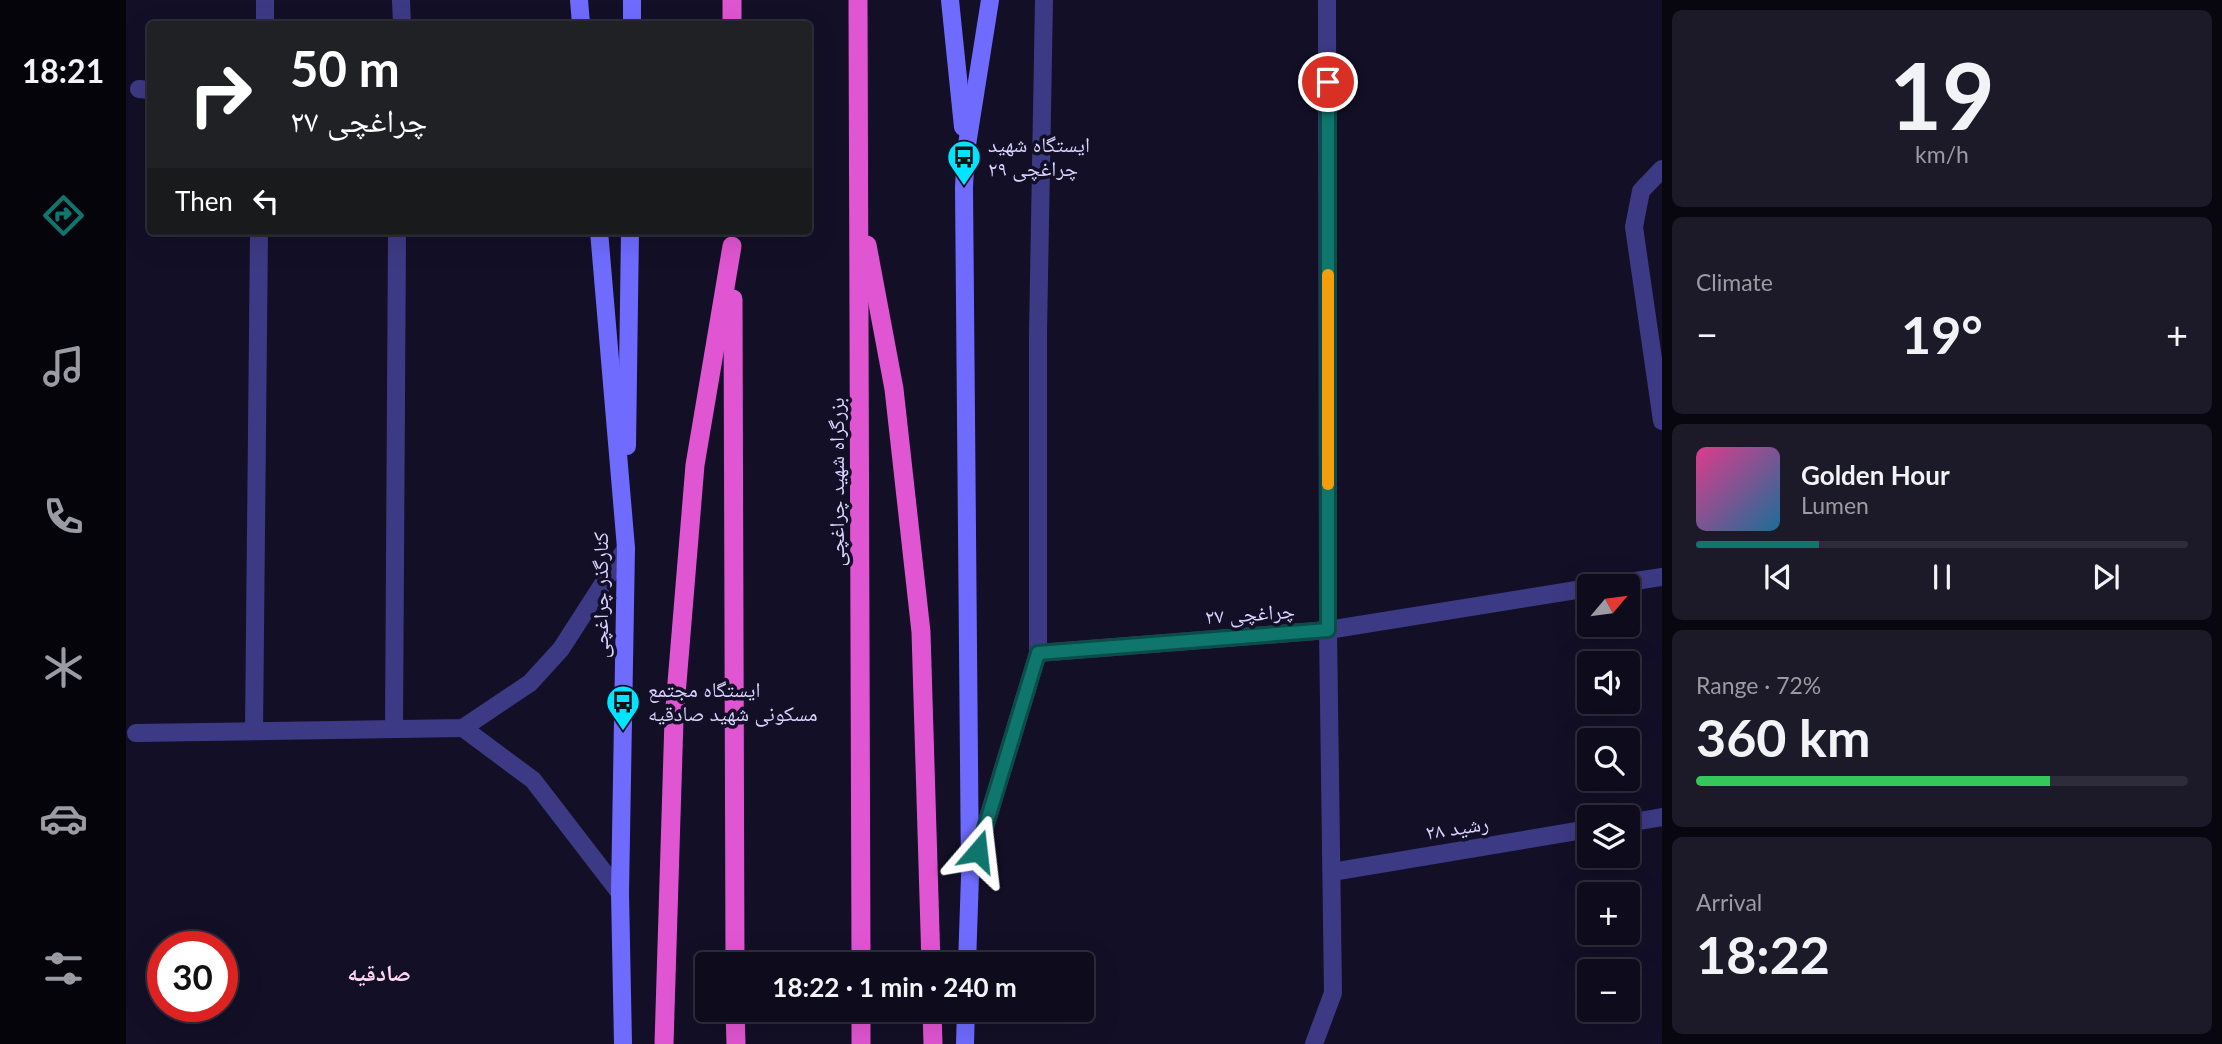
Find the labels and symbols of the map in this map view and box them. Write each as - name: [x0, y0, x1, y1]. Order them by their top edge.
- pin: [1298, 52, 1358, 112]
- place label: ایستگاه شهید چراغچی ۲۹: [988, 131, 1090, 182]
- bus stop icon: ایستگاه شهید چراغچی ۲۹: [945, 138, 983, 187]
- street label: بزرگراه شهید چراغچی: [823, 397, 850, 567]
- street label: کنارگذر چراغچی: [587, 532, 614, 658]
- north arrow: [1577, 574, 1640, 637]
- street label: چراغچی ۲۷: [1204, 597, 1296, 630]
- place label: ایستگاه مجتمع مسکونی شهید صادقیه: [648, 676, 818, 727]
- bus stop icon: ایستگاه مجتمع مسکونی شهید صادقیه: [604, 683, 642, 732]
- street label: رشید ۲۸: [1423, 809, 1490, 844]
- position arrow: [941, 814, 1015, 888]
- speed limit sign: 30: [147, 931, 238, 1022]
- district label: صادقیه: [347, 958, 411, 987]

